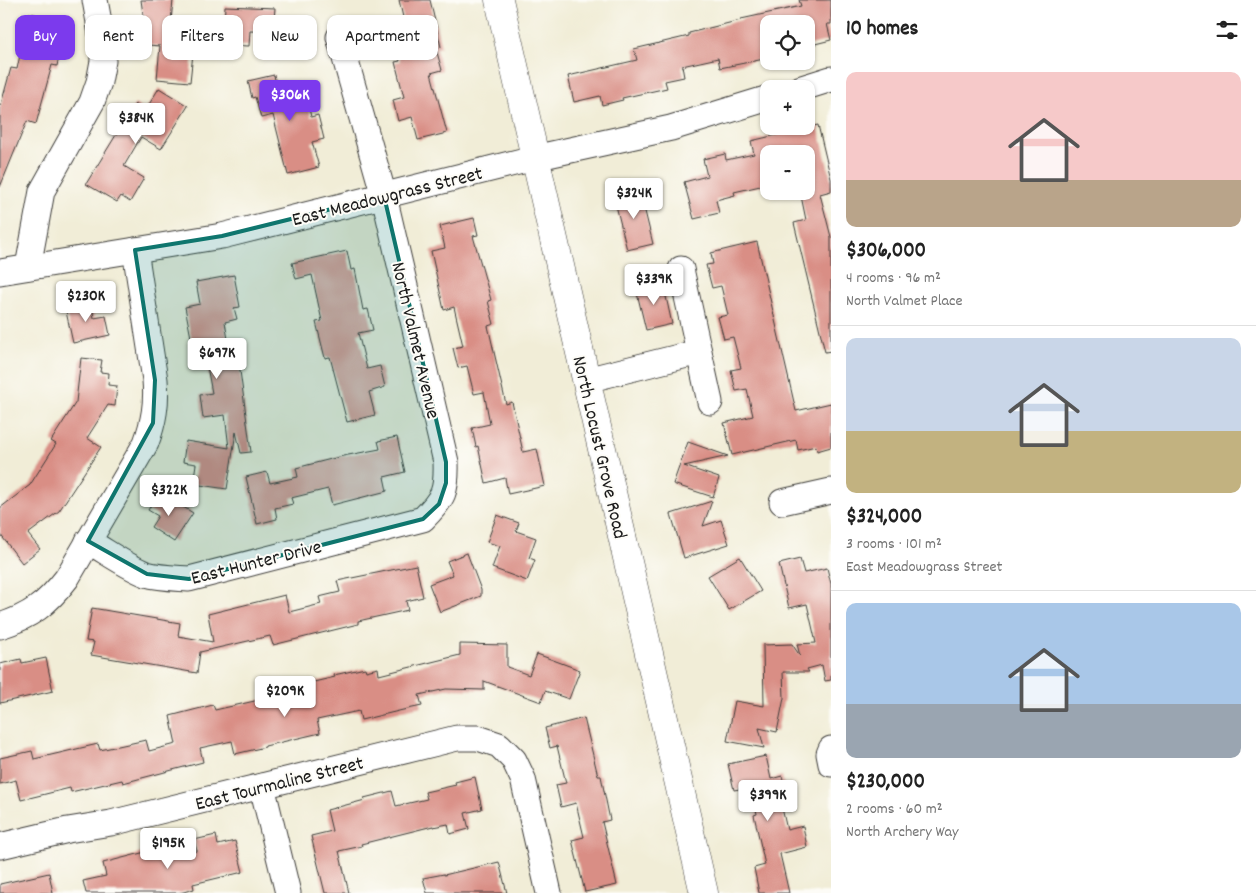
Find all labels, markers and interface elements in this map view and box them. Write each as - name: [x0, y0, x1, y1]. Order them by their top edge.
- chip: Buy: [15, 15, 75, 60]
- chip: Rent: [85, 15, 152, 60]
- chip: Filters: [162, 15, 243, 60]
- chip: New: [253, 15, 317, 60]
- chip: Apartment: [327, 15, 438, 60]
- map controls: [760, 15, 815, 200]
- button: locate: [760, 15, 815, 70]
- text: 10 homes: [846, 15, 918, 45]
- icon: filters: [1213, 16, 1241, 44]
- pin: $306K: [255, 80, 325, 122]
- button: +: [760, 80, 815, 135]
- text: $306K: [270, 84, 310, 107]
- pin: $384K: [101, 102, 171, 145]
- icon: home: [999, 105, 1089, 195]
- text: $384K: [118, 107, 154, 130]
- button: −: [760, 145, 815, 200]
- street label: East Meadowgrass Street: [290, 161, 486, 235]
- pin: $324K: [599, 178, 669, 220]
- text: $324K: [616, 182, 652, 205]
- text: $306,000: [846, 237, 926, 267]
- street label: North Valmet Avenue: [382, 259, 446, 422]
- pin: $339K: [619, 264, 689, 306]
- text: 4 rooms · 96 m²: [846, 267, 941, 290]
- text: $339K: [635, 268, 673, 291]
- pin: $230K: [51, 280, 121, 323]
- text: $230K: [67, 285, 105, 308]
- text: North Valmet Place: [846, 290, 963, 313]
- pin: $697K: [182, 338, 252, 380]
- text: $697K: [199, 342, 235, 365]
- street label: North Locust Grove Road: [563, 353, 633, 542]
- icon: home: [999, 370, 1089, 460]
- pin: $322K: [134, 474, 204, 517]
- text: $322K: [151, 479, 187, 502]
- text: $324,000: [846, 503, 922, 533]
- text: 3 rooms · 101 m²: [846, 533, 942, 556]
- street label: East Hunter Drive: [188, 534, 325, 594]
- text: East Meadowgrass Street: [846, 556, 1002, 579]
- icon: home: [999, 635, 1089, 725]
- pin: $209K: [250, 676, 320, 718]
- text: $209K: [266, 680, 304, 703]
- street label: East Tourmaline Street: [193, 750, 367, 819]
- text: $230,000: [846, 768, 925, 798]
- pin: $399K: [733, 780, 803, 822]
- text: $399K: [749, 784, 787, 807]
- text: 2 rooms · 60 m²: [846, 798, 943, 821]
- text: North Archery Way: [846, 821, 959, 844]
- pin: $195K: [133, 828, 203, 870]
- text: $195K: [151, 832, 185, 855]

